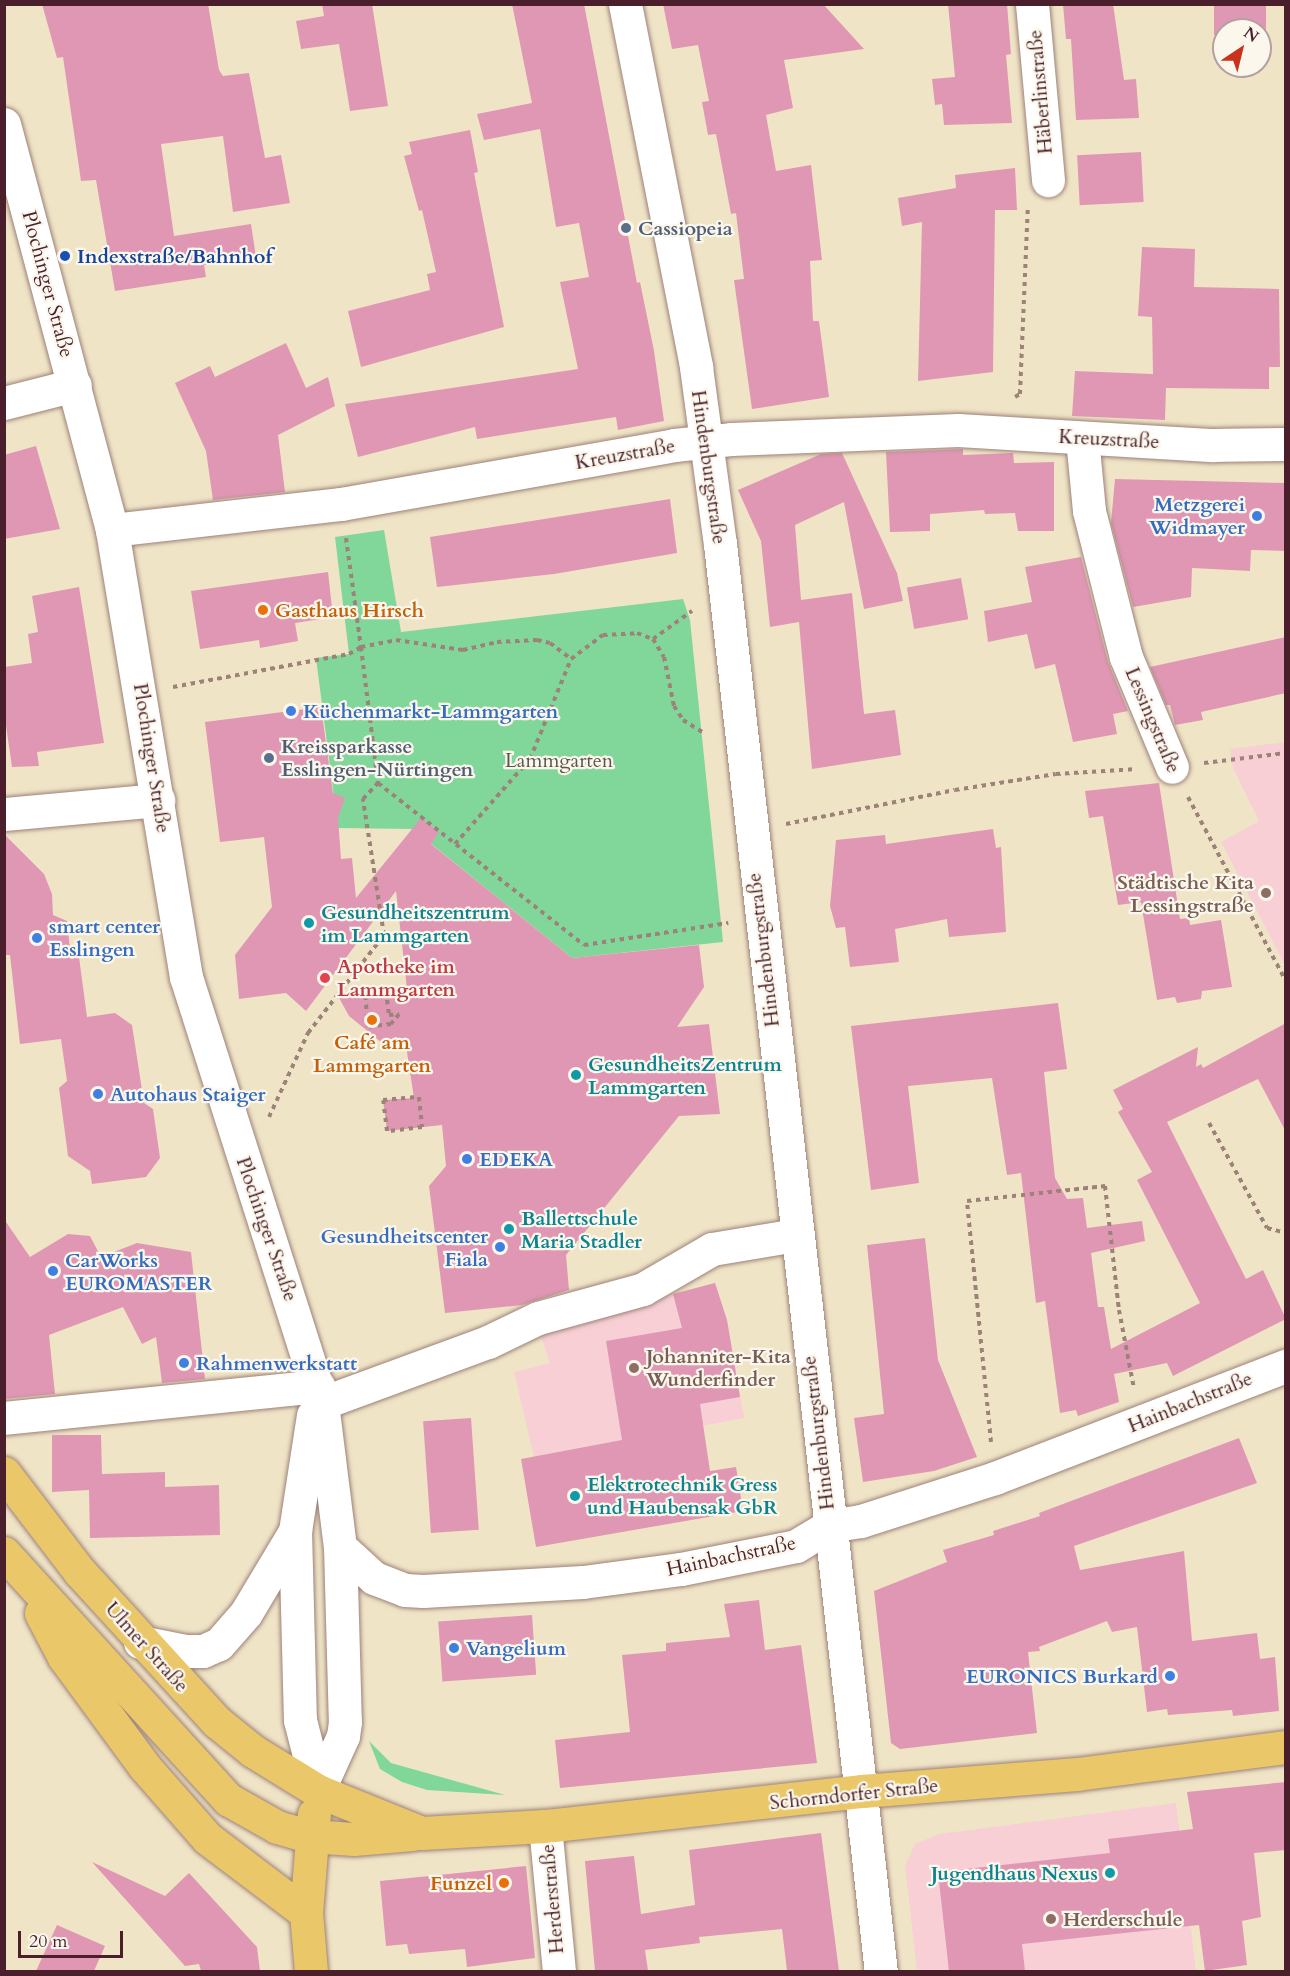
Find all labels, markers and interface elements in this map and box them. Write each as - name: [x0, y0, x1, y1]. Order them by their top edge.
- north arrow: [1212, 18, 1272, 78]
- text: N: [1239, 22, 1263, 48]
- street label: Häberlinstraße: [1023, 29, 1057, 155]
- street label: Plochinger Straße: [17, 208, 79, 360]
- place label: Cassiopeia: [638, 216, 733, 240]
- marker: Cassiopeia: [619, 221, 633, 235]
- place label: Indexstraße/Bahnhof: [77, 244, 272, 268]
- marker: Indexstraße/Bahnhof: [58, 249, 72, 263]
- street label: Hindenburgstraße: [686, 389, 732, 545]
- street label: Kreuzstraße: [1058, 424, 1160, 454]
- street label: Kreuzstraße: [573, 433, 677, 475]
- place label: Metzgerei Widmayer: [1149, 492, 1245, 539]
- marker: Metzgerei Widmayer: [1250, 509, 1264, 523]
- place label: Gasthaus Hirsch: [275, 598, 424, 622]
- marker: Gasthaus Hirsch: [256, 603, 270, 617]
- street label: Lessingstraße: [1120, 663, 1186, 777]
- street label: Plochinger Straße: [128, 682, 176, 834]
- place label: Küchenmarkt-Lammgarten: [303, 699, 558, 723]
- marker: Küchenmarkt-Lammgarten: [284, 704, 298, 718]
- place label: Kreissparkasse Esslingen-Nürtingen: [281, 734, 473, 781]
- park label: Lammgarten: [505, 748, 613, 772]
- marker: Kreissparkasse Esslingen-Nürtingen: [262, 751, 276, 765]
- place label: Städtische Kita Lessingstraße: [1117, 870, 1254, 917]
- street label: Hindenburgstraße: [742, 872, 784, 1028]
- marker: Städtische Kita Lessingstraße: [1259, 886, 1273, 900]
- place label: Gesundheitszentrum im Lammgarten: [321, 900, 510, 947]
- place label: smart center Esslingen: [49, 915, 160, 962]
- marker: Gesundheitszentrum im Lammgarten: [302, 916, 316, 930]
- marker: smart center Esslingen: [30, 931, 44, 945]
- place label: Apotheke im Lammgarten: [337, 954, 455, 1001]
- marker: Apotheke im Lammgarten: [318, 971, 332, 985]
- marker: Café am Lammgarten: [365, 1013, 379, 1027]
- place label: Café am Lammgarten: [313, 1030, 431, 1077]
- place label: GesundheitsZentrum Lammgarten: [588, 1052, 782, 1099]
- marker: GesundheitsZentrum Lammgarten: [569, 1068, 583, 1082]
- place label: Autohaus Staiger: [110, 1082, 265, 1106]
- marker: Autohaus Staiger: [91, 1087, 105, 1101]
- place label: EDEKA: [479, 1147, 553, 1171]
- marker: EDEKA: [460, 1152, 474, 1166]
- street label: Plochinger Straße: [231, 1154, 303, 1304]
- place label: Ballettschule Maria Stadler: [521, 1206, 642, 1253]
- marker: Ballettschule Maria Stadler: [502, 1222, 516, 1236]
- place label: Gesundheitscenter Fiala: [320, 1224, 488, 1271]
- marker: Gesundheitscenter Fiala: [493, 1240, 507, 1254]
- place label: CarWorks EUROMASTER: [65, 1248, 213, 1295]
- marker: CarWorks EUROMASTER: [46, 1264, 60, 1278]
- place label: Johanniter-Kita Wunderfinder: [646, 1344, 791, 1391]
- place label: Rahmenwerkstatt: [196, 1351, 357, 1375]
- street label: Hindenburgstraße: [797, 1355, 839, 1511]
- marker: Rahmenwerkstatt: [177, 1356, 191, 1370]
- marker: Johanniter-Kita Wunderfinder: [627, 1361, 641, 1375]
- street label: Hainbachstraße: [1124, 1366, 1256, 1438]
- place label: Elektrotechnik Gress und Haubensak GbR: [587, 1472, 778, 1519]
- marker: Elektrotechnik Gress und Haubensak GbR: [568, 1489, 582, 1503]
- street label: Hainbachstraße: [664, 1531, 798, 1581]
- street label: Ulmer Straße: [100, 1597, 194, 1697]
- place label: Vangelium: [466, 1636, 566, 1660]
- marker: Vangelium: [447, 1641, 461, 1655]
- place label: EURONICS Burkard: [966, 1664, 1158, 1688]
- marker: EURONICS Burkard: [1163, 1669, 1177, 1683]
- street label: Schorndorfer Straße: [768, 1773, 940, 1815]
- street label: Herderstraße: [535, 1843, 569, 1955]
- place label: Jugendhaus Nexus: [931, 1861, 1098, 1885]
- marker: Jugendhaus Nexus: [1103, 1866, 1117, 1880]
- place label: Funzel: [430, 1871, 492, 1895]
- marker: Funzel: [497, 1876, 511, 1890]
- place label: Herderschule: [1063, 1907, 1183, 1931]
- marker: Herderschule: [1044, 1912, 1058, 1926]
- scale bar: [21, 1919, 126, 1957]
- text: 20 m: [29, 1929, 68, 1954]

